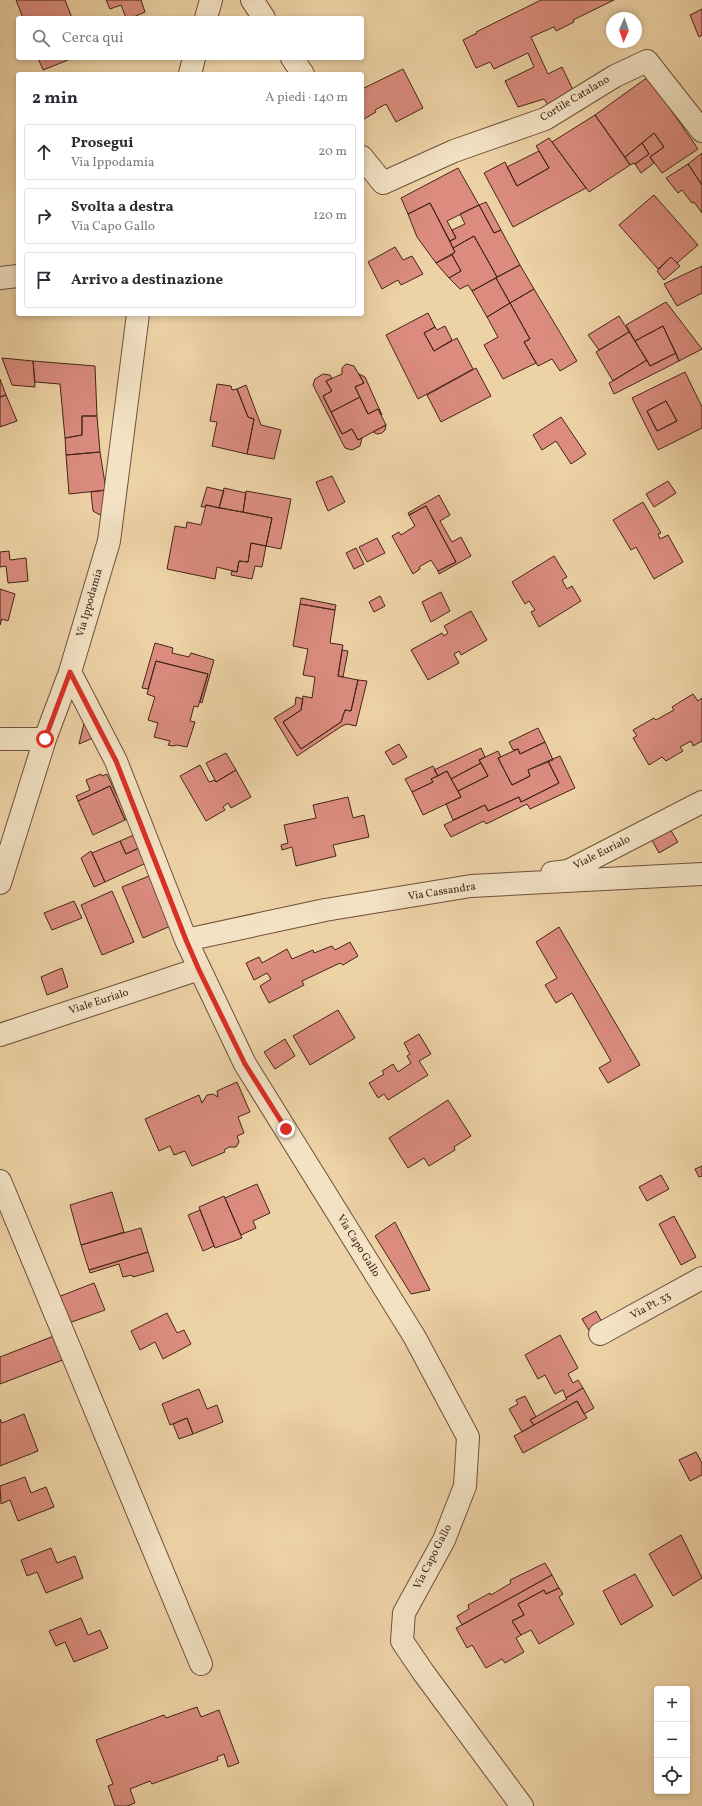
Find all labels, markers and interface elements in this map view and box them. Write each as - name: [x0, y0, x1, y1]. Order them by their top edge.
- north arrow: [606, 12, 642, 48]
- search box: [16, 16, 364, 60]
- icon: search: [30, 27, 52, 49]
- text: Cerca qui: [62, 28, 124, 49]
- street label: Cortile Catalano: [537, 72, 613, 126]
- text: 2 min: [32, 87, 78, 110]
- text: A piedi · 140 m: [265, 89, 348, 107]
- text: Prosegui: [71, 133, 134, 154]
- icon: ahead: [33, 141, 55, 163]
- text: 20 m: [318, 143, 347, 161]
- text: Via Ippodamia: [71, 154, 154, 172]
- text: Svolta a destra: [71, 197, 174, 218]
- icon: right: [33, 205, 55, 227]
- text: 120 m: [313, 207, 347, 225]
- text: Via Capo Gallo: [71, 218, 155, 236]
- icon: arrive: [33, 269, 55, 291]
- text: Arrivo a destinazione: [71, 270, 223, 291]
- street label: Via Ippodamia: [73, 567, 107, 639]
- route start: [36, 730, 54, 748]
- street label: Viale Eurialo: [571, 832, 633, 874]
- street label: Via Cassandra: [407, 879, 477, 905]
- street label: Viale Eurialo: [67, 985, 131, 1019]
- route end: [277, 1120, 295, 1138]
- street label: Via Capo Gallo: [333, 1212, 383, 1280]
- street label: Via Pt. 33: [628, 1289, 674, 1323]
- street label: Via Capo Gallo: [410, 1522, 456, 1592]
- map controls: [654, 1686, 690, 1794]
- button: +: [654, 1686, 690, 1722]
- button: −: [654, 1722, 690, 1758]
- button: locate: [654, 1758, 690, 1794]

